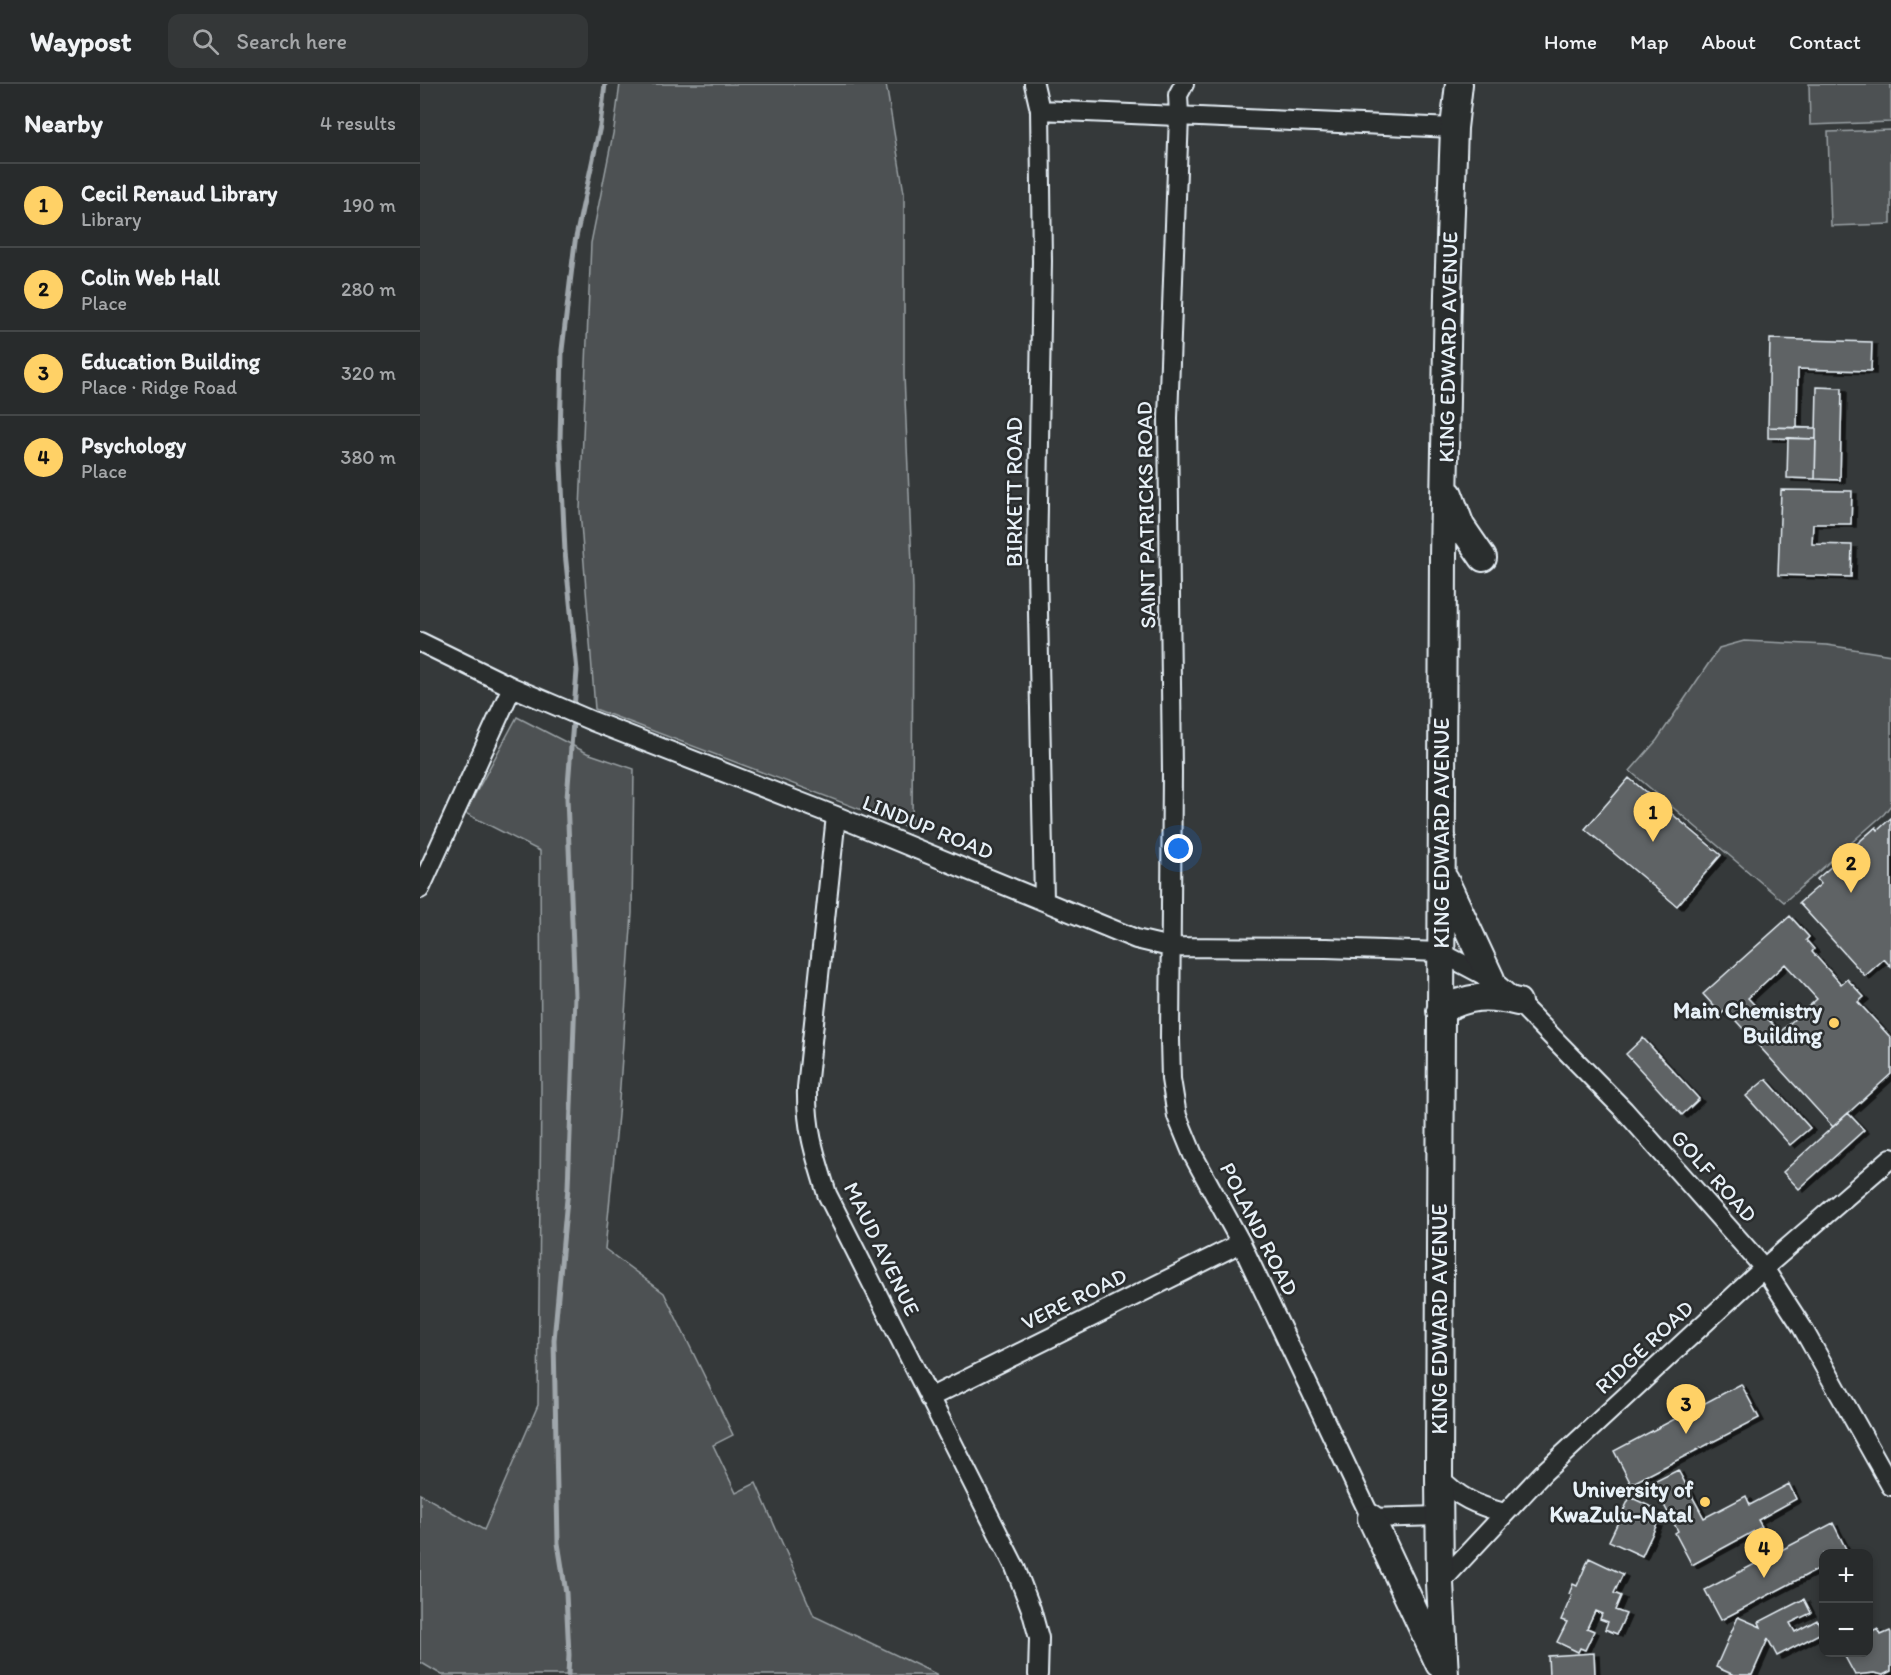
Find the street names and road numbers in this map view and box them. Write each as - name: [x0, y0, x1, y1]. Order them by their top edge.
- street label: KING EDWARD AVENUE: [1432, 231, 1464, 463]
- street label: SAINT PATRICKS ROAD: [1131, 401, 1161, 629]
- street label: BIRKETT ROAD: [1001, 417, 1028, 567]
- street label: KING EDWARD AVENUE: [1428, 717, 1455, 949]
- street label: LINDUP ROAD: [859, 788, 997, 866]
- street label: GOLF ROAD: [1665, 1124, 1763, 1228]
- street label: POLAND ROAD: [1214, 1158, 1304, 1300]
- street label: MAUD AVENUE: [838, 1178, 926, 1320]
- street label: KING EDWARD AVENUE: [1426, 1203, 1453, 1435]
- street label: VERE ROAD: [1017, 1262, 1131, 1336]
- street label: RIDGE ROAD: [1589, 1294, 1699, 1400]

